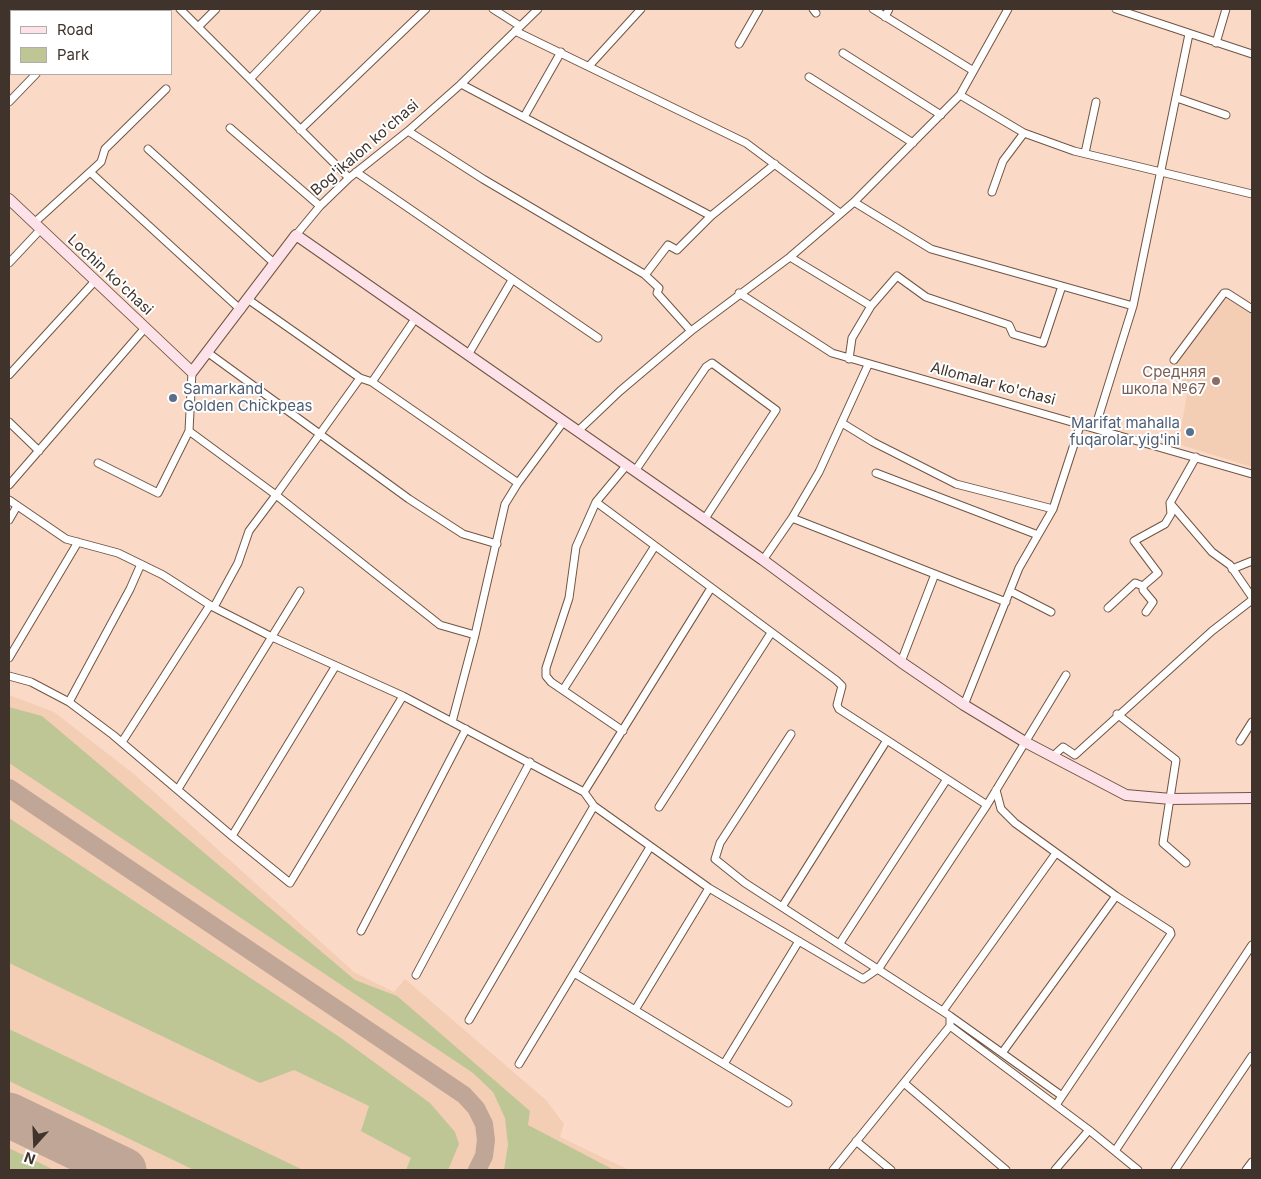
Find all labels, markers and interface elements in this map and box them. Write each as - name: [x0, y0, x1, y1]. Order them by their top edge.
- legend: [10, 10, 172, 75]
- text: Road: [57, 20, 93, 39]
- text: Park: [57, 45, 89, 64]
- street label: Bog'ikalon ko'chasi: [307, 96, 423, 200]
- street label: Lochin ko'chasi: [64, 231, 156, 319]
- street label: Allomalar ko'chasi: [929, 359, 1057, 409]
- place label: Средняя школа №67: [1121, 363, 1206, 398]
- marker: Средняя школа №67: [1210, 375, 1222, 387]
- place label: Samarkand Golden Chickpeas: [183, 380, 313, 415]
- marker: Samarkand Golden Chickpeas: [167, 392, 179, 404]
- place label: Marifat mahalla fuqarolar yig'ini: [1070, 414, 1180, 449]
- marker: Marifat mahalla fuqarolar yig'ini: [1184, 426, 1196, 438]
- north arrow: [10, 1119, 60, 1169]
- text: N: [22, 1149, 38, 1168]

